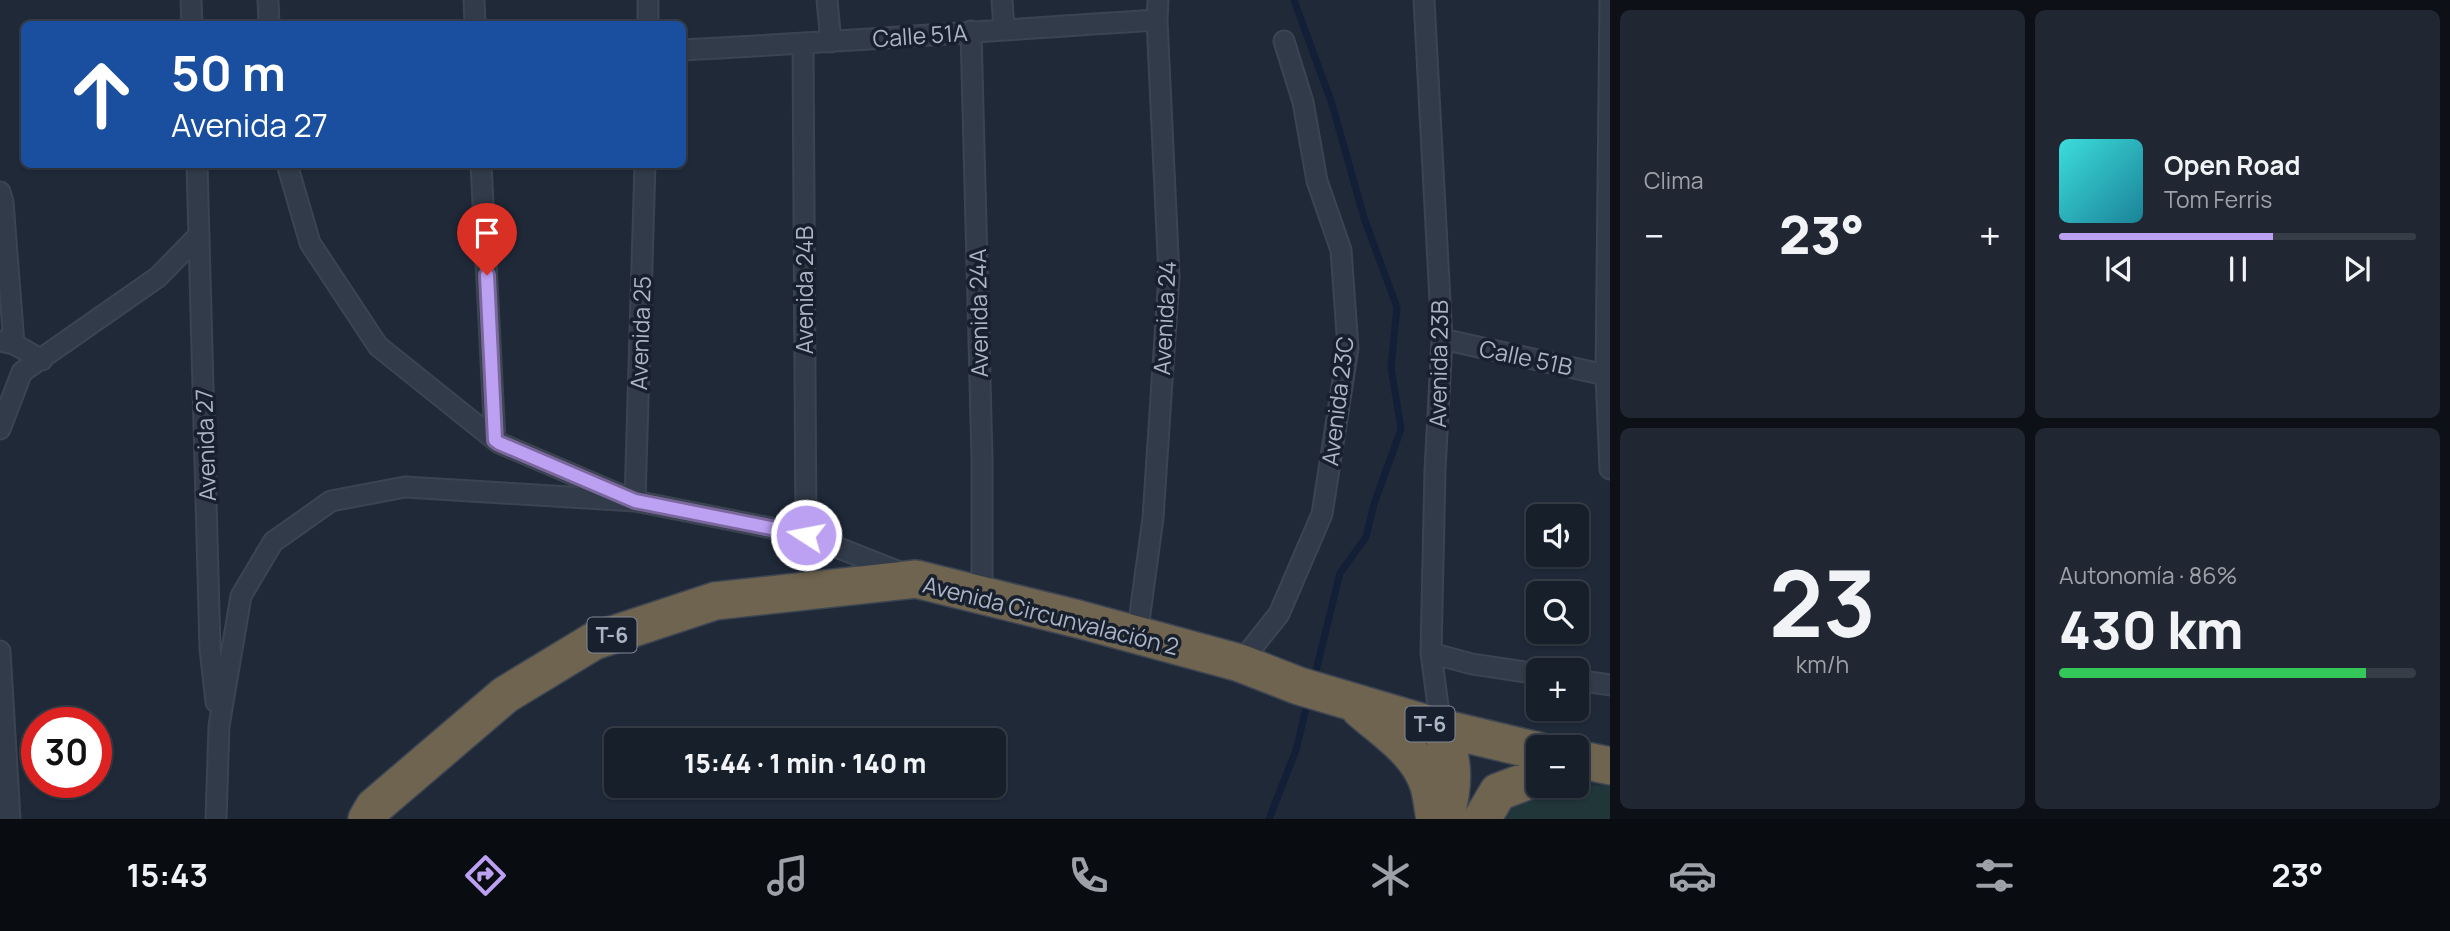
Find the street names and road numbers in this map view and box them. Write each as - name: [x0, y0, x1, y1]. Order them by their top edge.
- street label: Calle 51A: [872, 16, 969, 54]
- street label: Avenida 24B: [788, 226, 820, 354]
- street label: Avenida 24A: [961, 248, 995, 378]
- street label: Avenida 24: [1145, 260, 1183, 376]
- street label: Avenida 25: [622, 275, 658, 391]
- street label: Avenida 23B: [1421, 300, 1455, 428]
- street label: Calle 51B: [1477, 332, 1575, 382]
- street label: Avenida 23C: [1313, 334, 1361, 468]
- street label: Avenida 27: [187, 388, 223, 502]
- street label: Avenida Circunvalación 2: [920, 568, 1182, 662]
- road number: T-6: [588, 618, 636, 652]
- road number: T-6: [1406, 706, 1454, 742]

